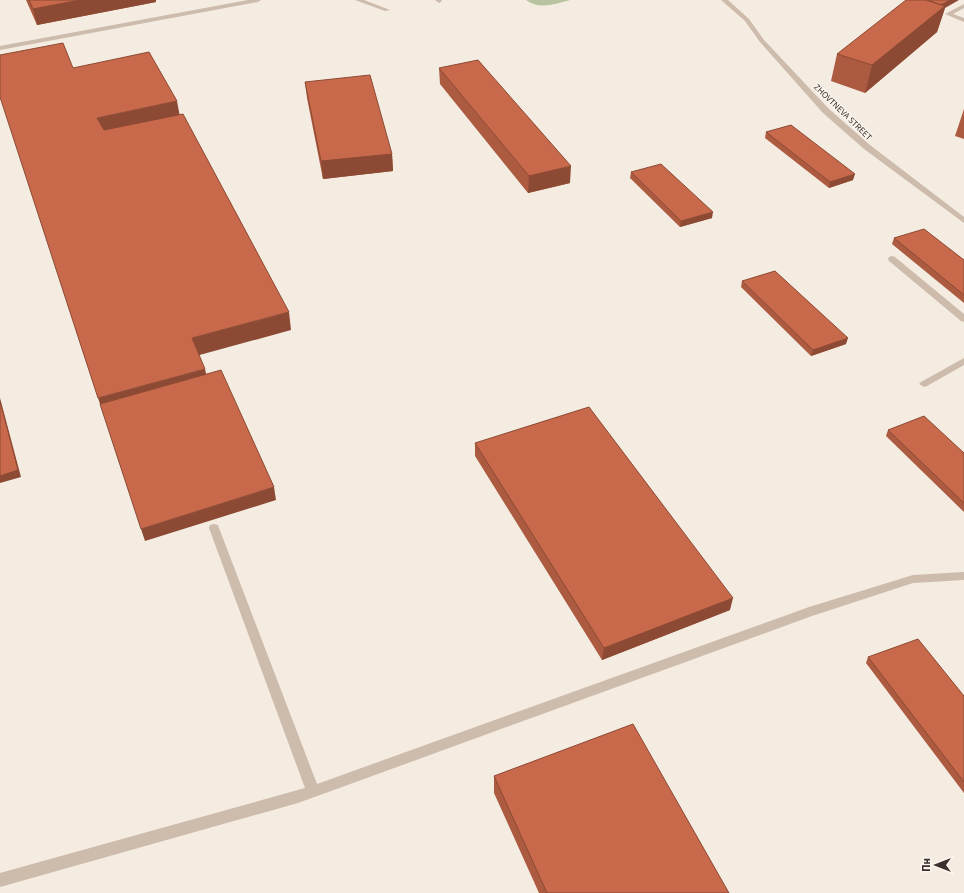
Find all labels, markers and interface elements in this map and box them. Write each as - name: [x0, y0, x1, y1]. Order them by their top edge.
- street label: ZHOVTNEVA STREET: [811, 81, 875, 144]
- north arrow: [916, 845, 956, 885]
- text: Пн: [919, 858, 934, 872]

